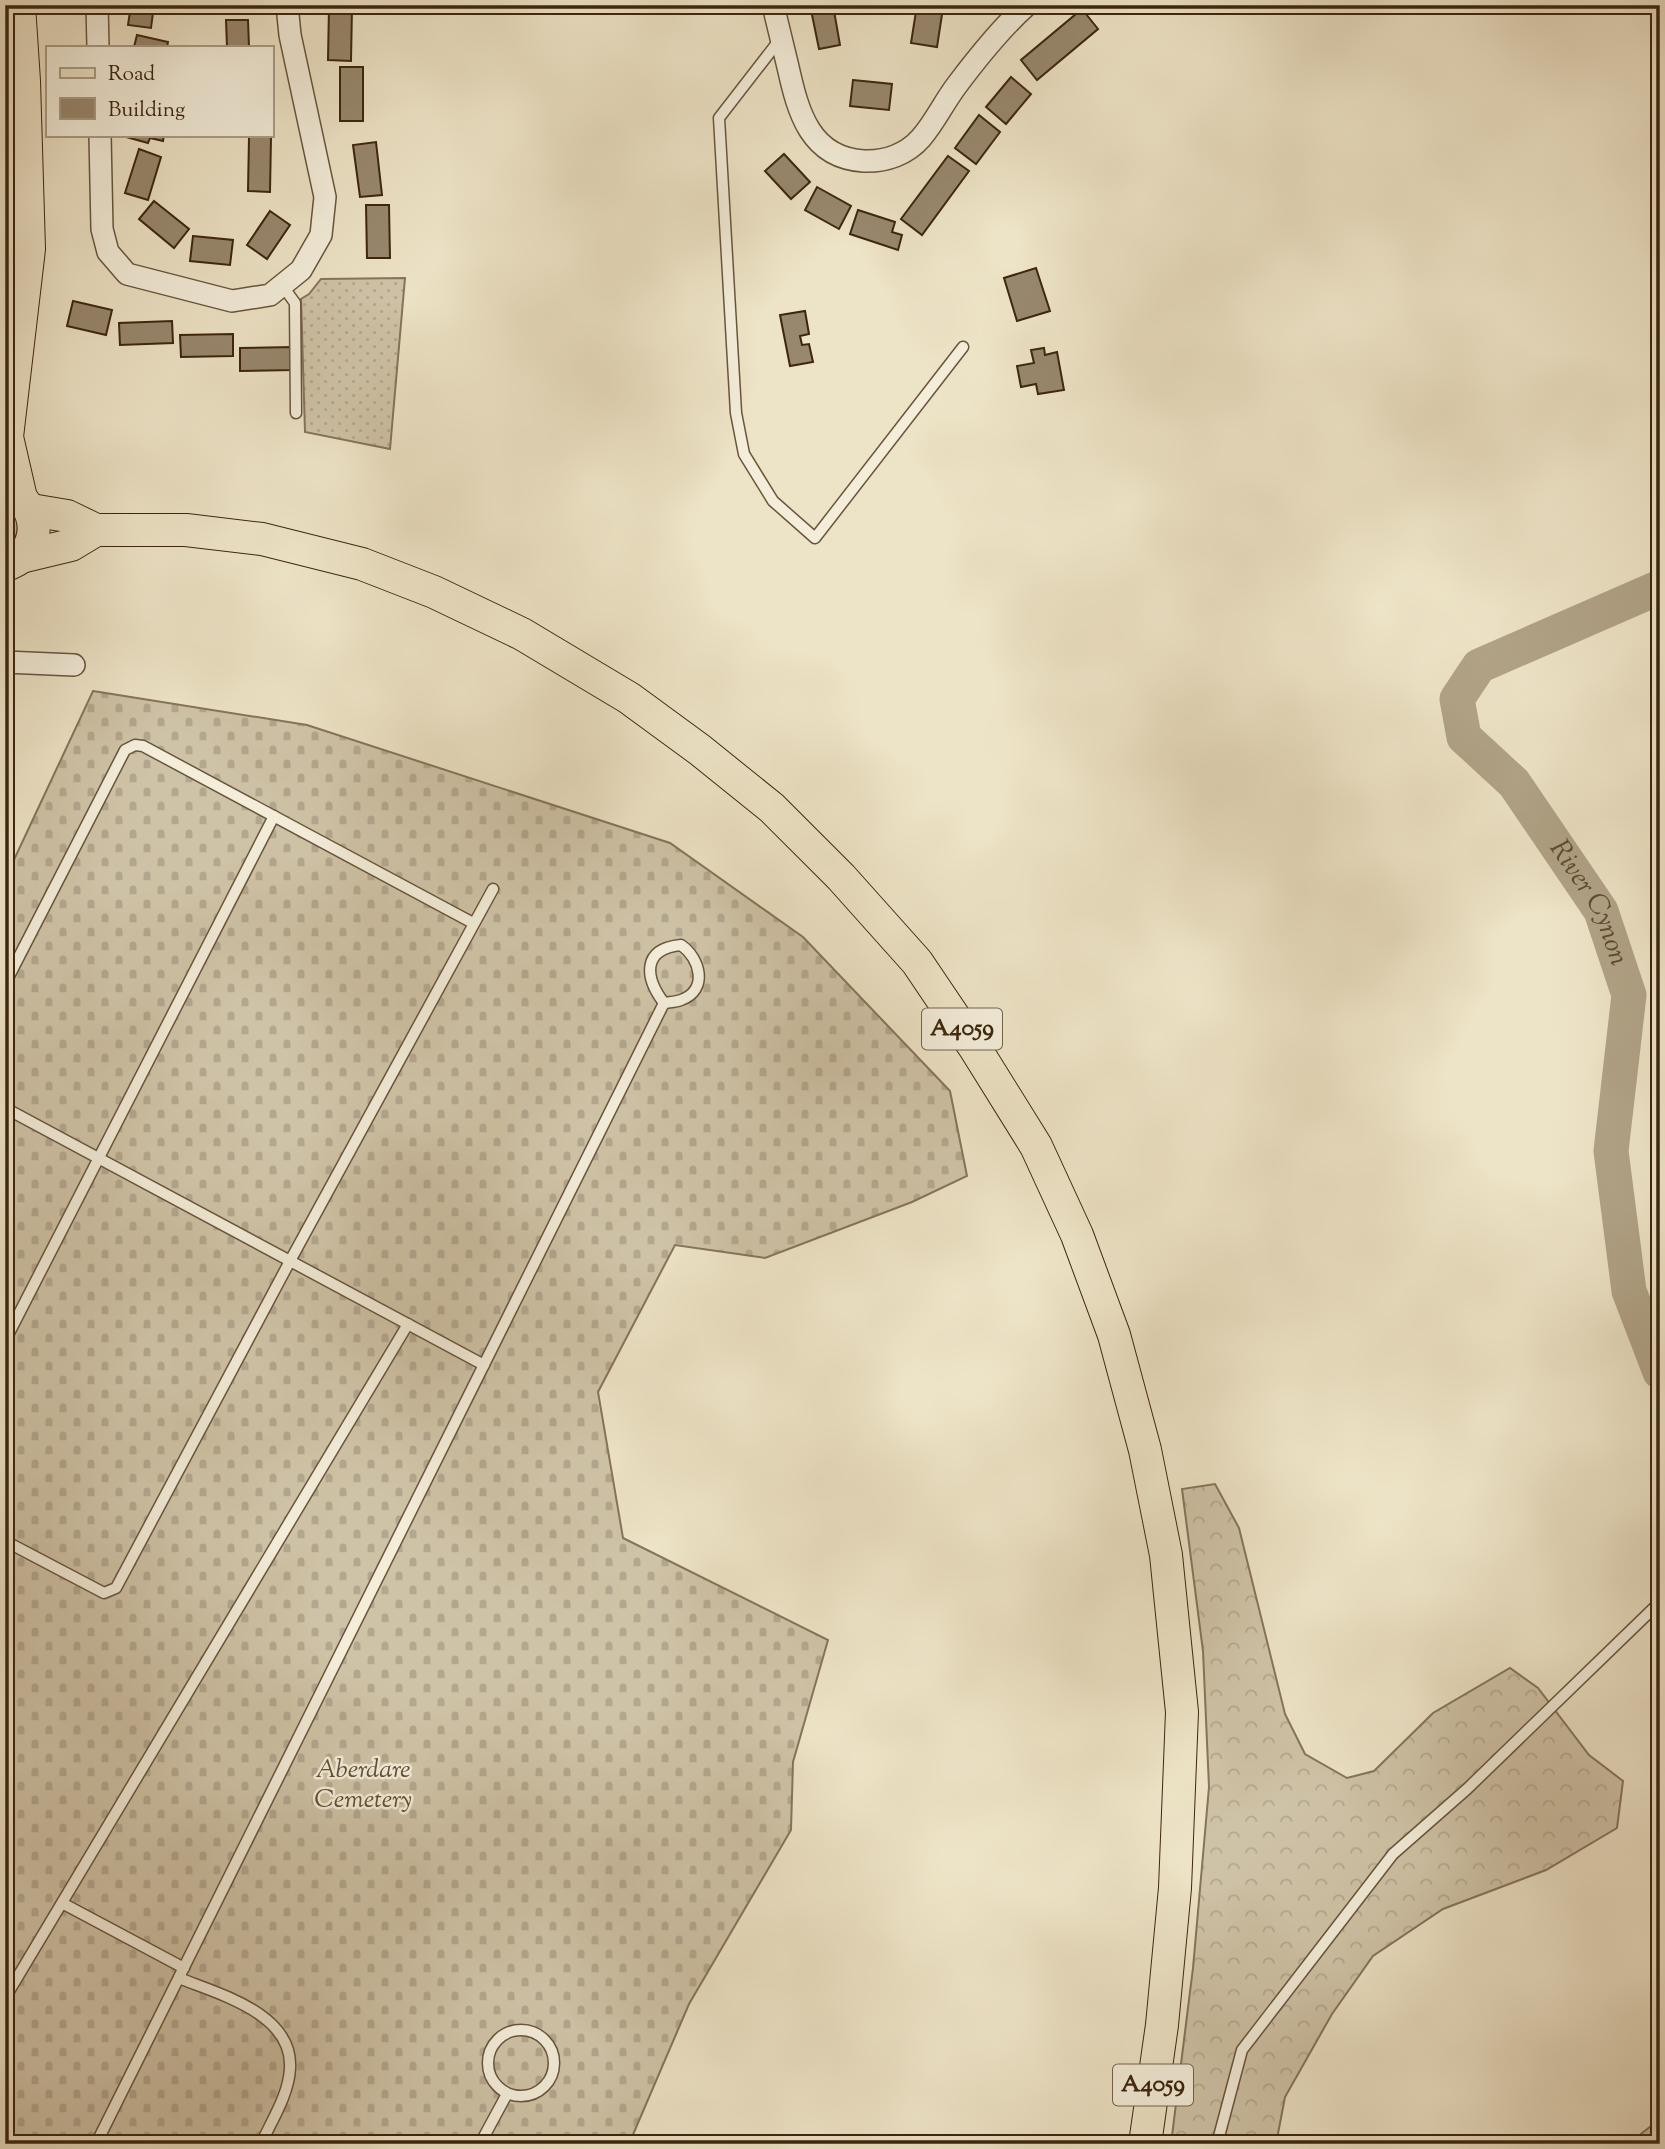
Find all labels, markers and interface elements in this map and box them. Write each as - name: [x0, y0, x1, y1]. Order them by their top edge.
- legend: [46, 46, 273, 136]
- text: Road: [108, 60, 155, 90]
- text: Building: [108, 96, 185, 126]
- water label: River Cynon: [1539, 832, 1638, 971]
- road number: A4059: [922, 1009, 1002, 1050]
- park label: Aberdare Cemetery: [314, 1752, 412, 1819]
- road number: A4059: [1113, 2064, 1193, 2106]

